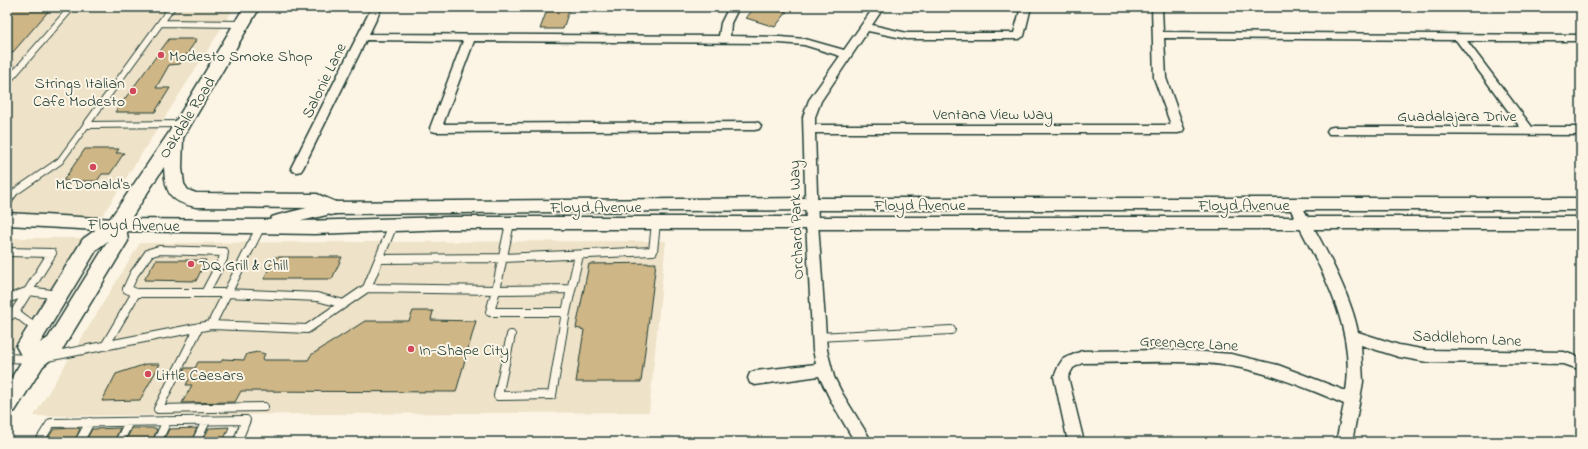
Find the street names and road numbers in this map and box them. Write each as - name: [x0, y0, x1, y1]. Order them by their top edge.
- street label: Salonie Lane: [296, 38, 354, 123]
- street label: Oakdale Road: [153, 72, 222, 164]
- street label: Ventana View Way: [932, 103, 1053, 127]
- street label: Guadalajara Drive: [1397, 105, 1518, 129]
- street label: Orchard Park Way: [783, 160, 811, 280]
- street label: Floyd Avenue: [873, 194, 967, 218]
- street label: Floyd Avenue: [1197, 194, 1291, 218]
- street label: Floyd Avenue: [549, 196, 643, 220]
- street label: Floyd Avenue: [87, 213, 181, 239]
- street label: Saddlehorn Lane: [1412, 324, 1523, 354]
- street label: Greenacre Lane: [1139, 329, 1240, 359]

